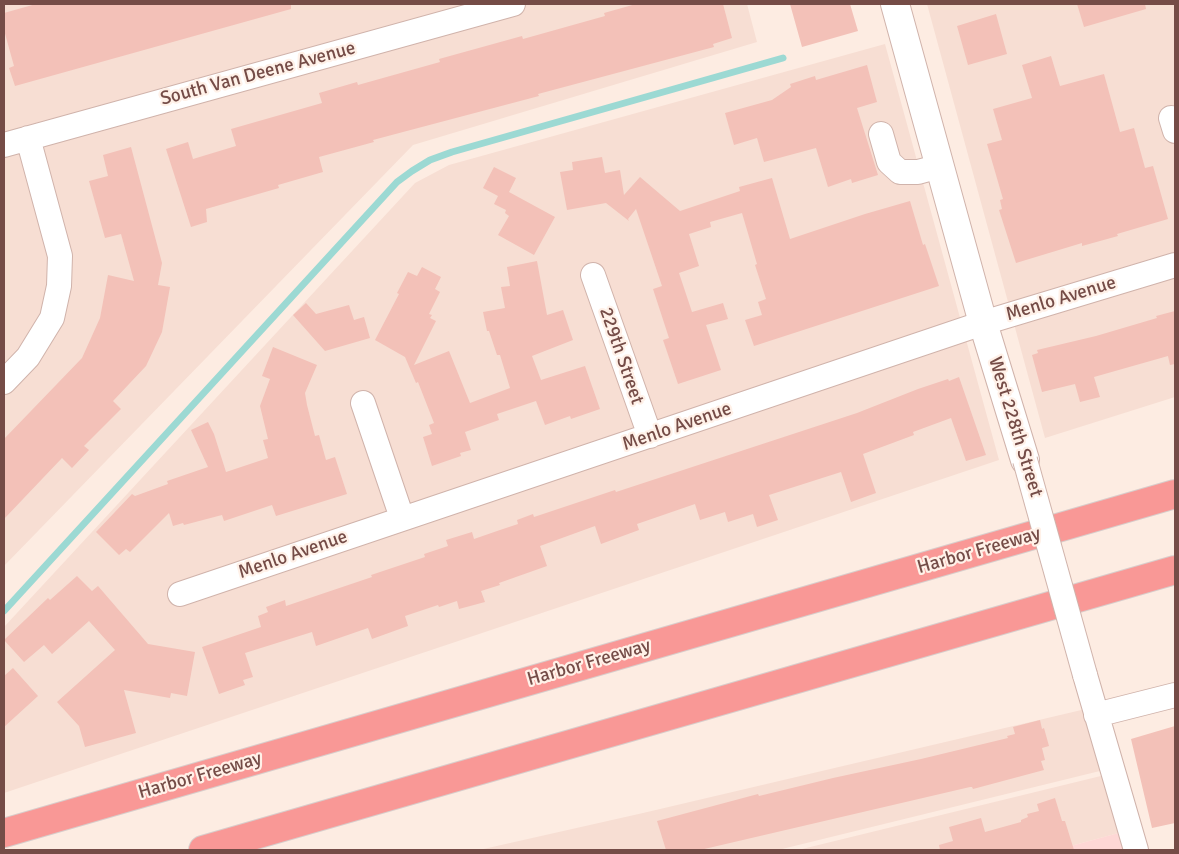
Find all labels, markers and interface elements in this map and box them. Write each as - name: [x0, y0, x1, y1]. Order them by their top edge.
- street label: South Van Deene Avenue: [158, 37, 358, 111]
- street label: Menlo Avenue: [1003, 271, 1119, 327]
- street label: 229th Street: [594, 304, 648, 408]
- street label: West 228th Street: [983, 354, 1047, 500]
- street label: Menlo Avenue: [619, 398, 735, 456]
- street label: Harbor Freeway: [915, 523, 1043, 579]
- street label: Menlo Avenue: [235, 526, 351, 584]
- street label: Harbor Freeway: [525, 635, 653, 691]
- street label: Harbor Freeway: [136, 748, 264, 804]

